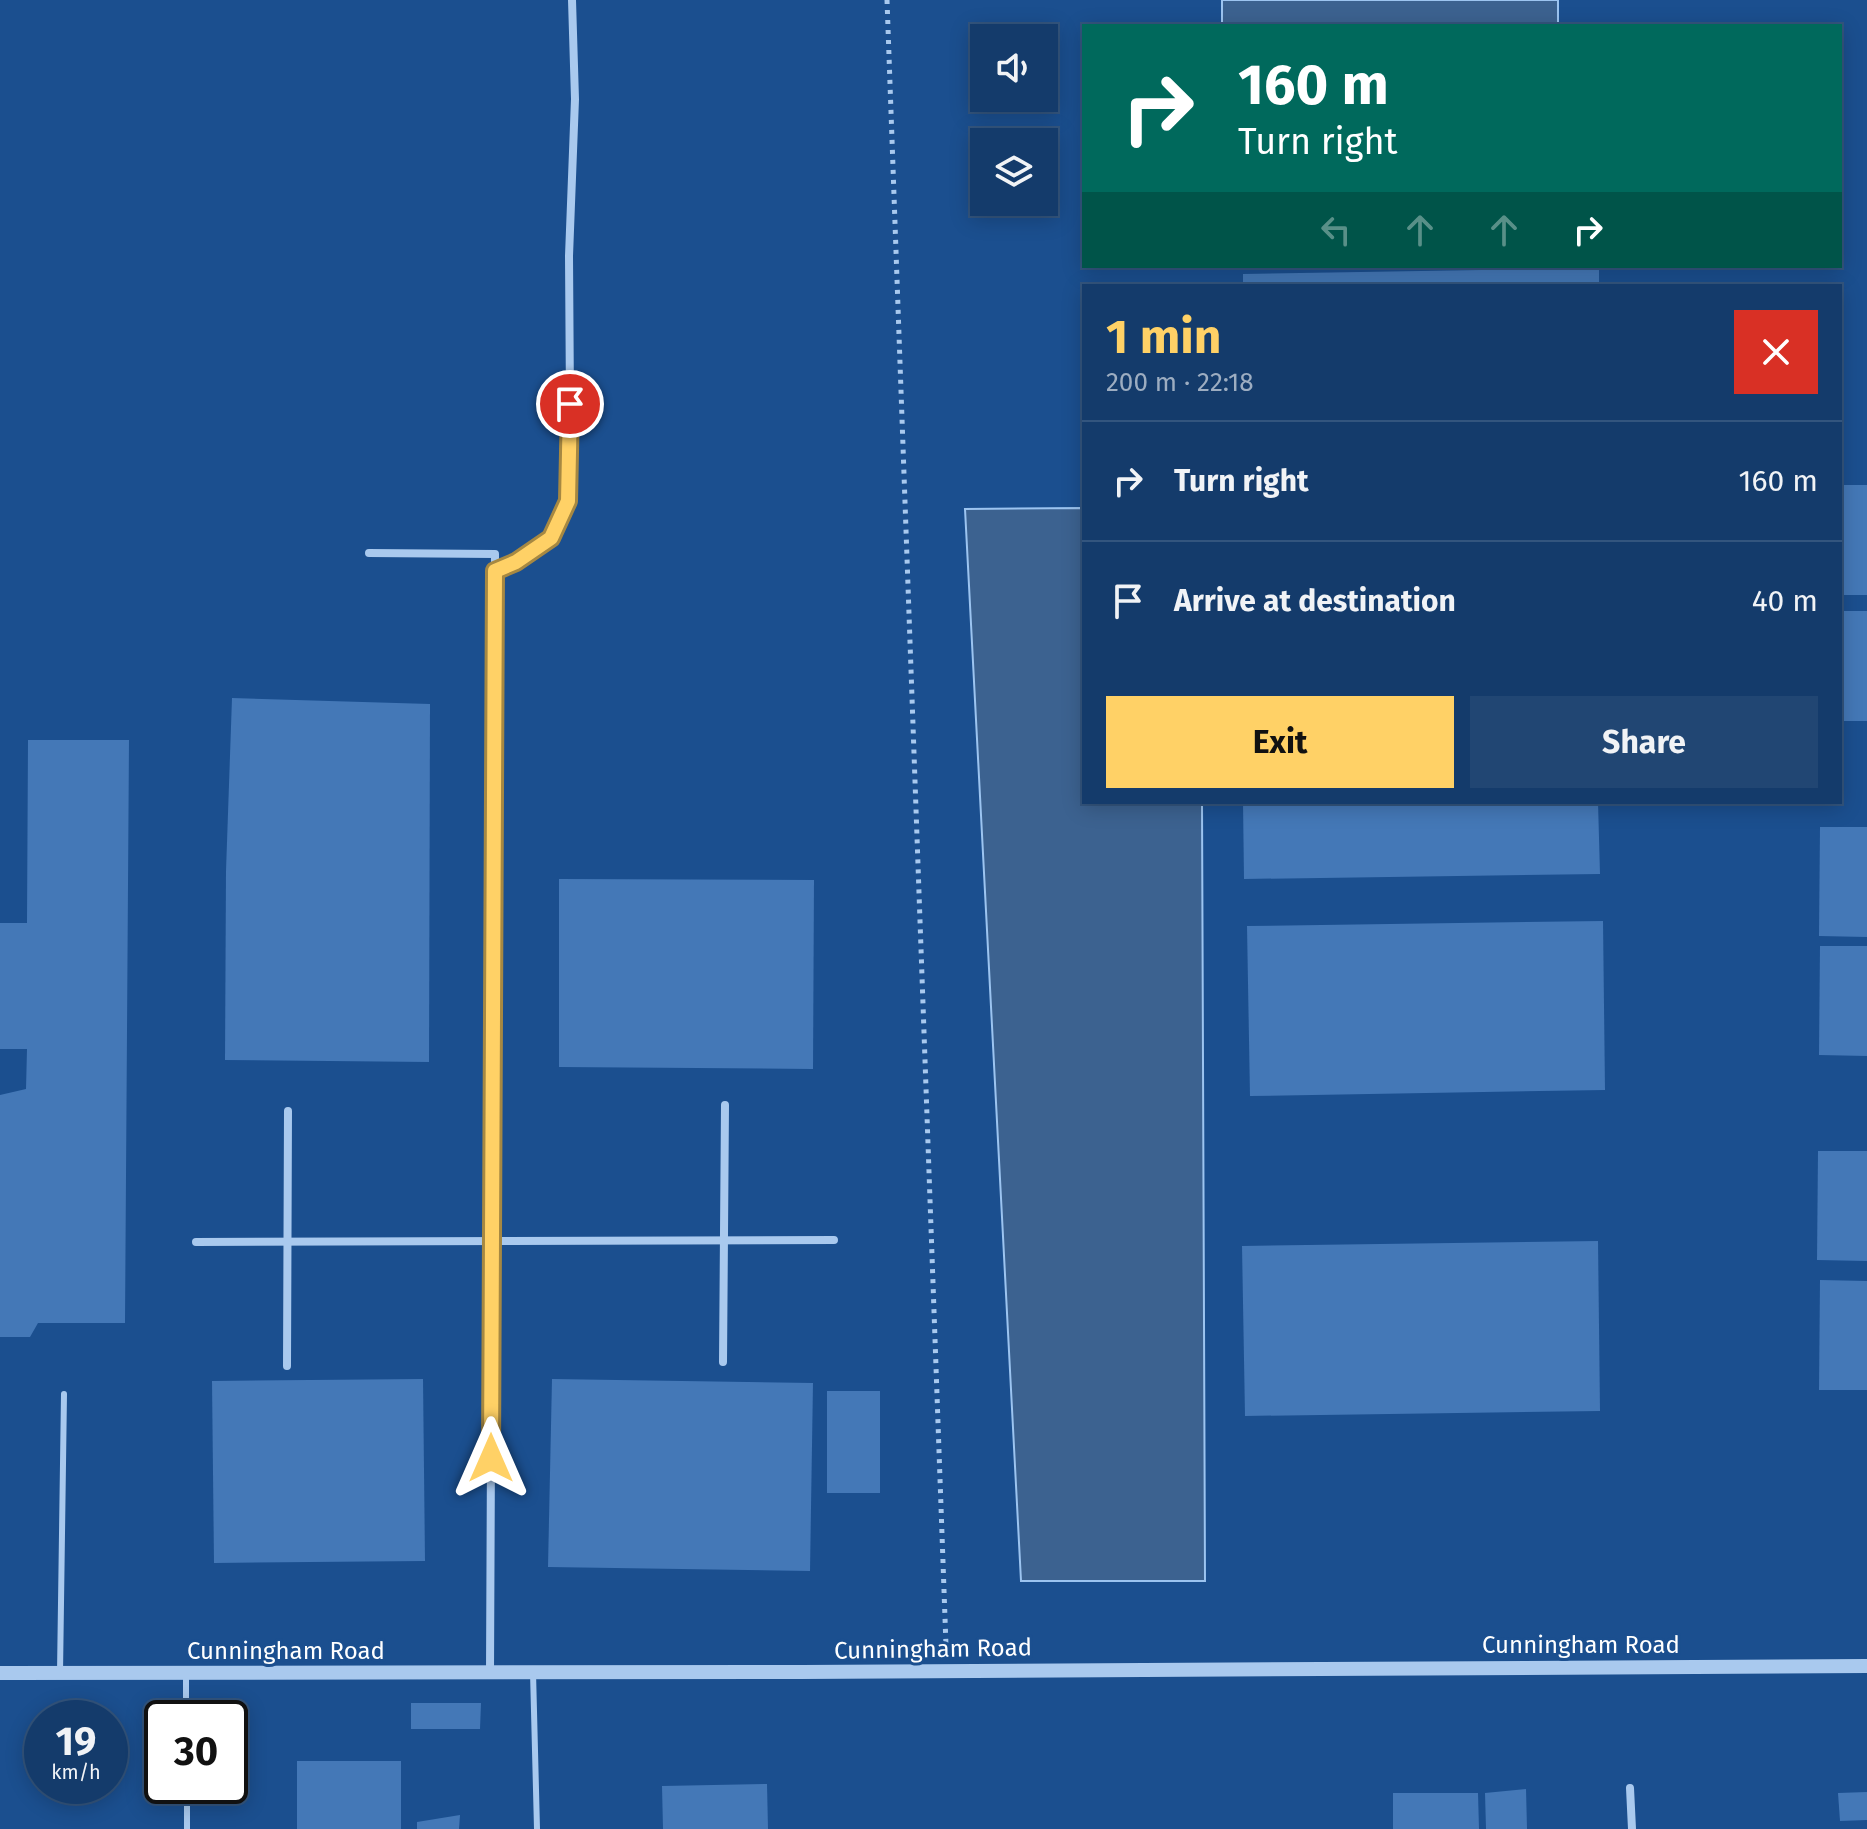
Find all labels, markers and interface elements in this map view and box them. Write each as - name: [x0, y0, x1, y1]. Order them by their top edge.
- map controls: [970, 24, 1058, 216]
- button: sound: [970, 24, 1058, 112]
- text: 160 m: [1238, 52, 1389, 119]
- icon: right: [1106, 56, 1210, 160]
- text: Turn right: [1238, 120, 1398, 164]
- button: layers: [970, 128, 1058, 216]
- icon: left: [1314, 208, 1358, 252]
- icon: ahead: [1398, 208, 1442, 252]
- icon: ahead: [1482, 208, 1526, 252]
- icon: right: [1566, 208, 1610, 252]
- text: 1 min: [1106, 308, 1221, 366]
- button: close: [1734, 310, 1818, 394]
- text: 200 m · 22:18: [1106, 367, 1254, 398]
- pin: [536, 370, 604, 438]
- icon: arrive: [548, 382, 592, 426]
- icon: right: [1106, 459, 1150, 503]
- text: Turn right: [1174, 463, 1309, 499]
- text: 160 m: [1739, 463, 1818, 499]
- icon: arrive: [1106, 579, 1150, 623]
- text: Arrive at destination: [1174, 583, 1456, 619]
- text: 40 m: [1752, 583, 1818, 619]
- button: Exit: [1106, 696, 1454, 788]
- button: Share: [1470, 696, 1818, 788]
- position arrow: [449, 1416, 533, 1500]
- street label: Cunningham Road: [1482, 1631, 1680, 1659]
- street label: Cunningham Road: [834, 1633, 1032, 1665]
- street label: Cunningham Road: [187, 1637, 385, 1665]
- speed limit sign: 30: [144, 1700, 248, 1804]
- text: 19: [56, 1718, 96, 1766]
- text: km/h: [51, 1760, 101, 1784]

